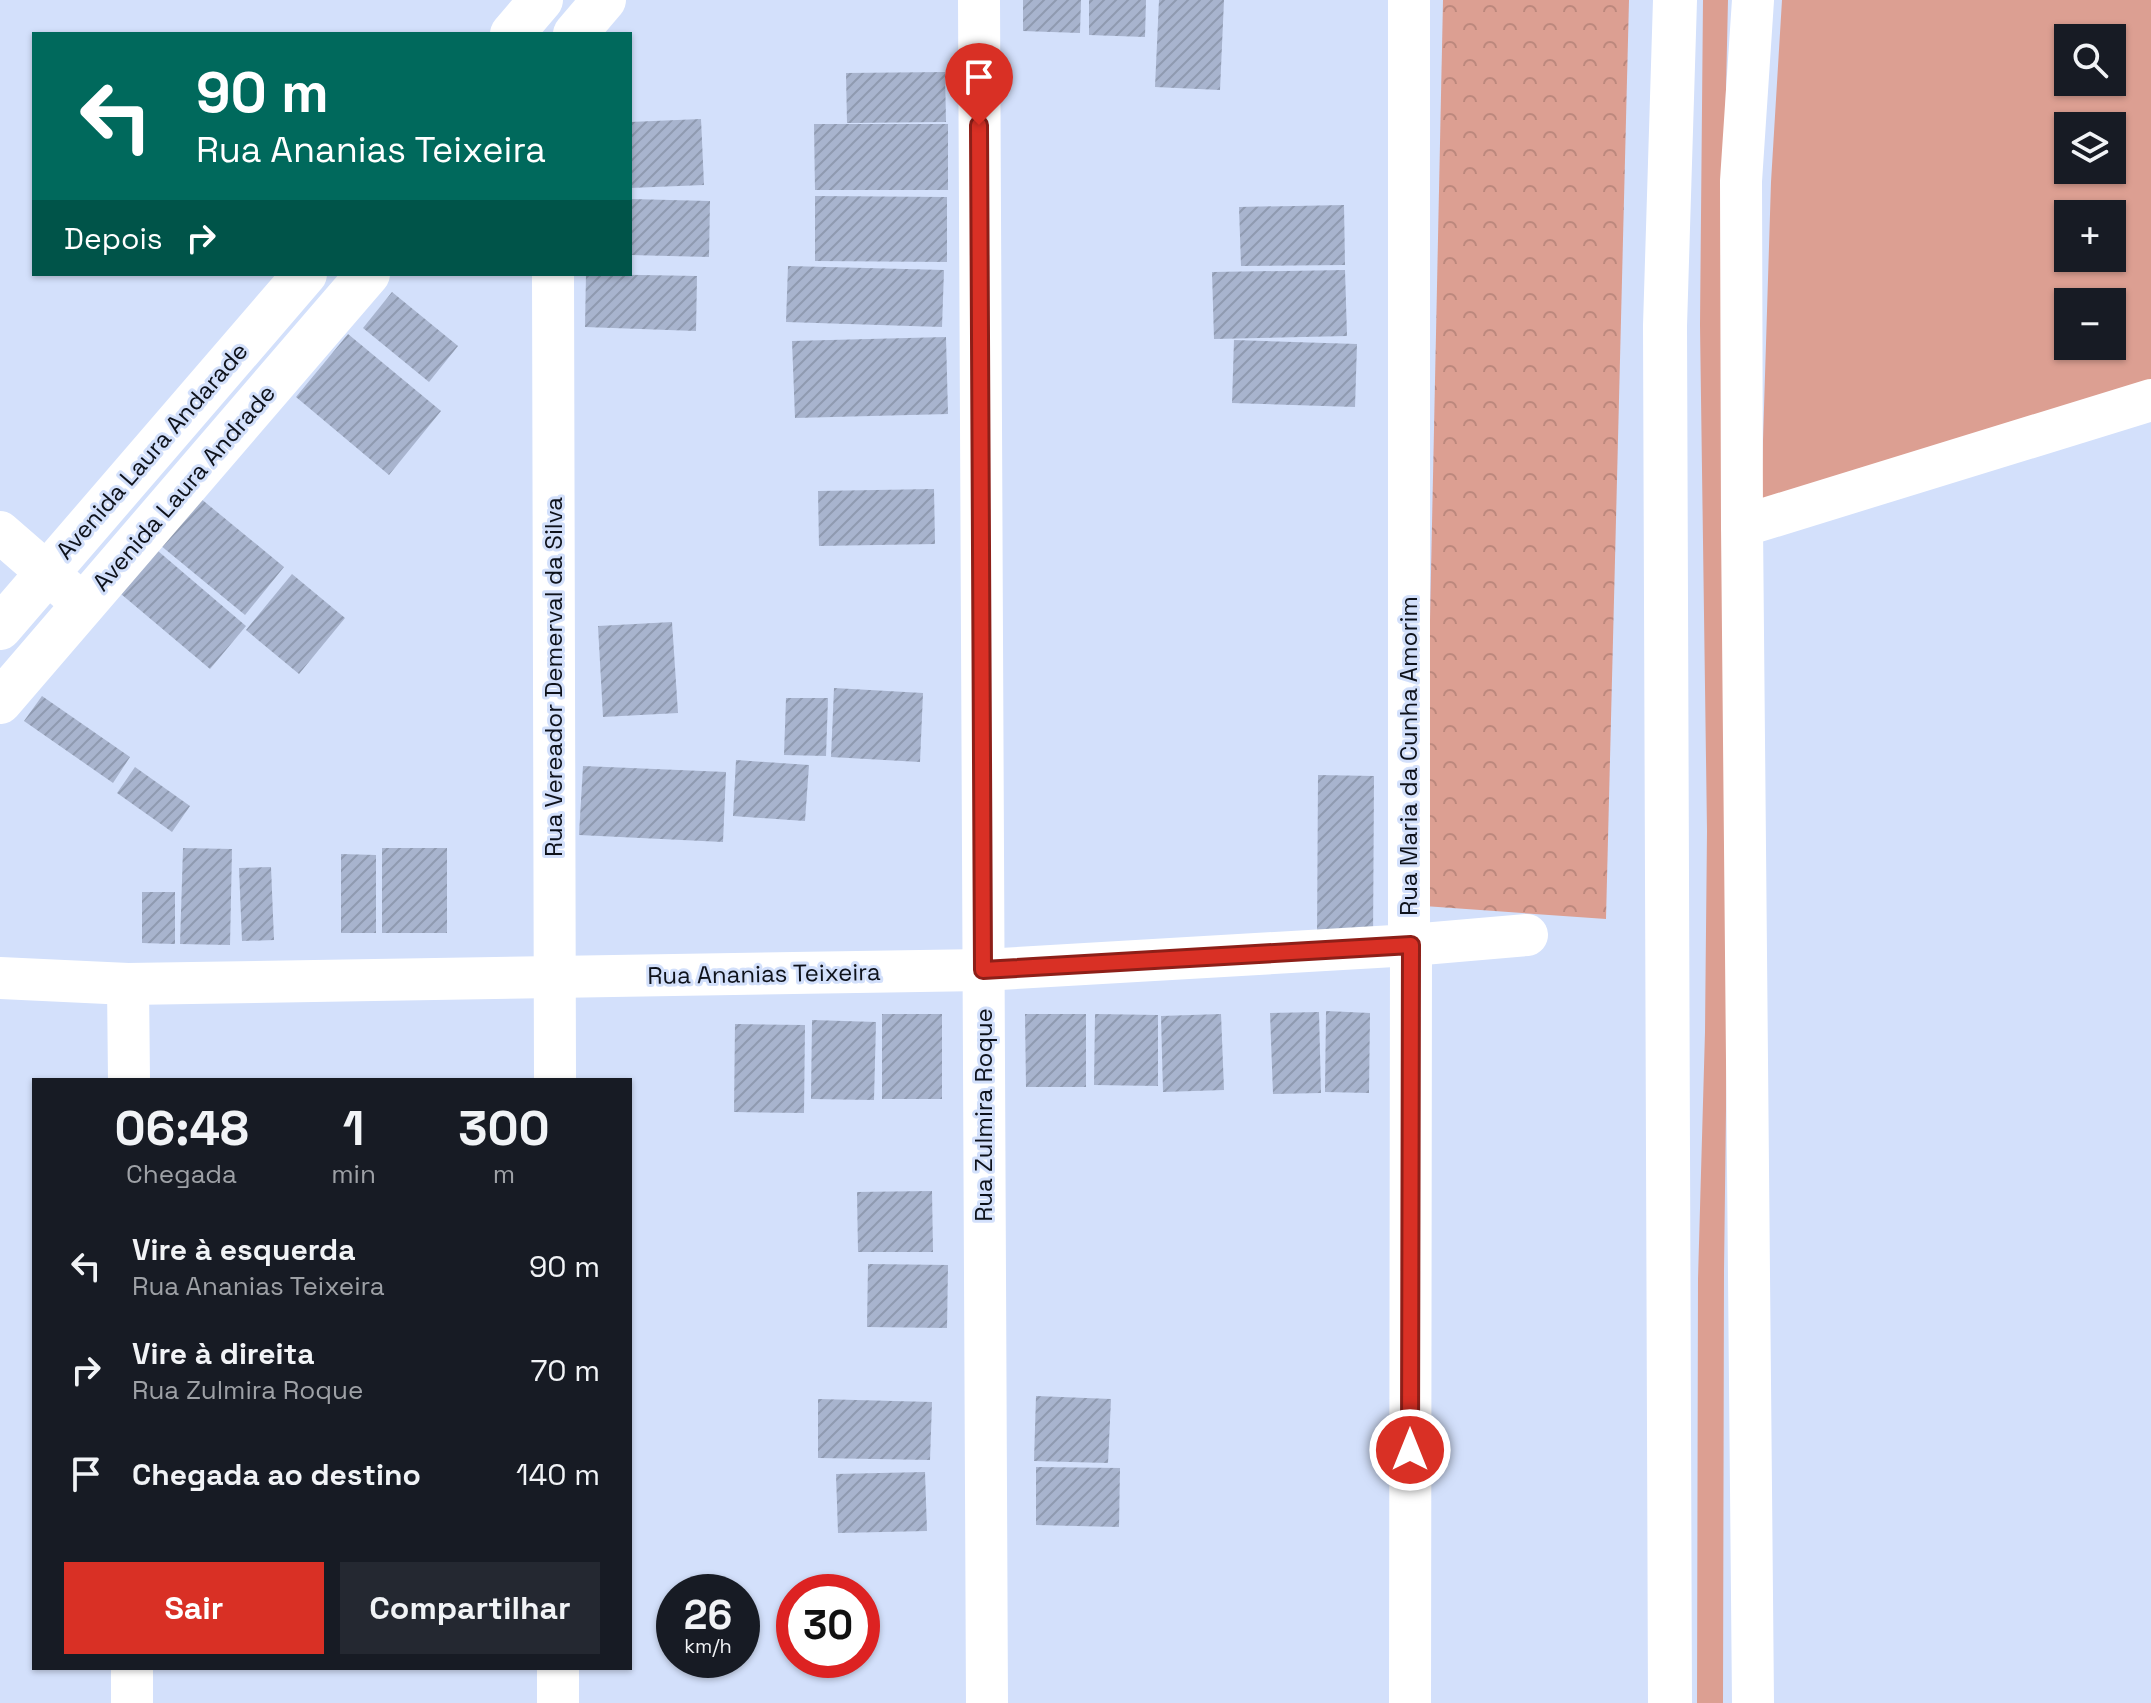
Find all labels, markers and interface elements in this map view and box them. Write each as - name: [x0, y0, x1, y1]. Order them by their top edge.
- map controls: [2054, 24, 2126, 360]
- button: search: [2054, 24, 2126, 96]
- pin: [945, 43, 1013, 125]
- icon: arrive: [957, 55, 1001, 99]
- text: 90 m: [196, 57, 329, 128]
- icon: left: [64, 64, 168, 168]
- button: layers: [2054, 112, 2126, 184]
- text: Rua Ananias Teixeira: [196, 127, 546, 173]
- button: +: [2054, 200, 2126, 272]
- icon: right: [179, 216, 223, 260]
- text: Depois: [64, 219, 163, 258]
- button: −: [2054, 288, 2126, 360]
- street label: Avenida Laura Andarade: [49, 336, 254, 566]
- street label: Avenida Laura Andrade: [85, 378, 282, 597]
- street label: Rua Vereador Demerval da Silva: [538, 497, 569, 857]
- street label: Rua Maria da Cunha Amorim: [1393, 596, 1424, 916]
- street label: Rua Ananias Teixeira: [647, 956, 881, 991]
- street label: Rua Zulmira Roque: [968, 1008, 999, 1222]
- text: 06:48: [114, 1098, 249, 1159]
- text: 1: [343, 1098, 364, 1159]
- text: 300: [458, 1098, 550, 1159]
- text: Chegada: [126, 1157, 237, 1191]
- text: min: [331, 1157, 376, 1191]
- text: m: [493, 1157, 515, 1191]
- text: Vire à esquerda: [132, 1230, 356, 1269]
- icon: left: [64, 1244, 108, 1288]
- text: 90 m: [529, 1247, 600, 1286]
- text: Rua Ananias Teixeira: [132, 1269, 385, 1303]
- text: Vire à direita: [132, 1334, 315, 1373]
- icon: right: [64, 1348, 108, 1392]
- text: 70 m: [531, 1351, 600, 1390]
- text: Rua Zulmira Roque: [132, 1373, 363, 1407]
- position arrow: [1368, 1408, 1452, 1492]
- icon: arrive: [64, 1452, 108, 1496]
- text: Chegada ao destino: [132, 1455, 421, 1494]
- text: 140 m: [516, 1455, 600, 1494]
- button: Sair: [64, 1562, 324, 1654]
- button: Compartilhar: [340, 1562, 600, 1654]
- speed limit sign: 30: [776, 1574, 880, 1678]
- text: 26: [684, 1590, 732, 1641]
- text: km/h: [684, 1633, 732, 1659]

